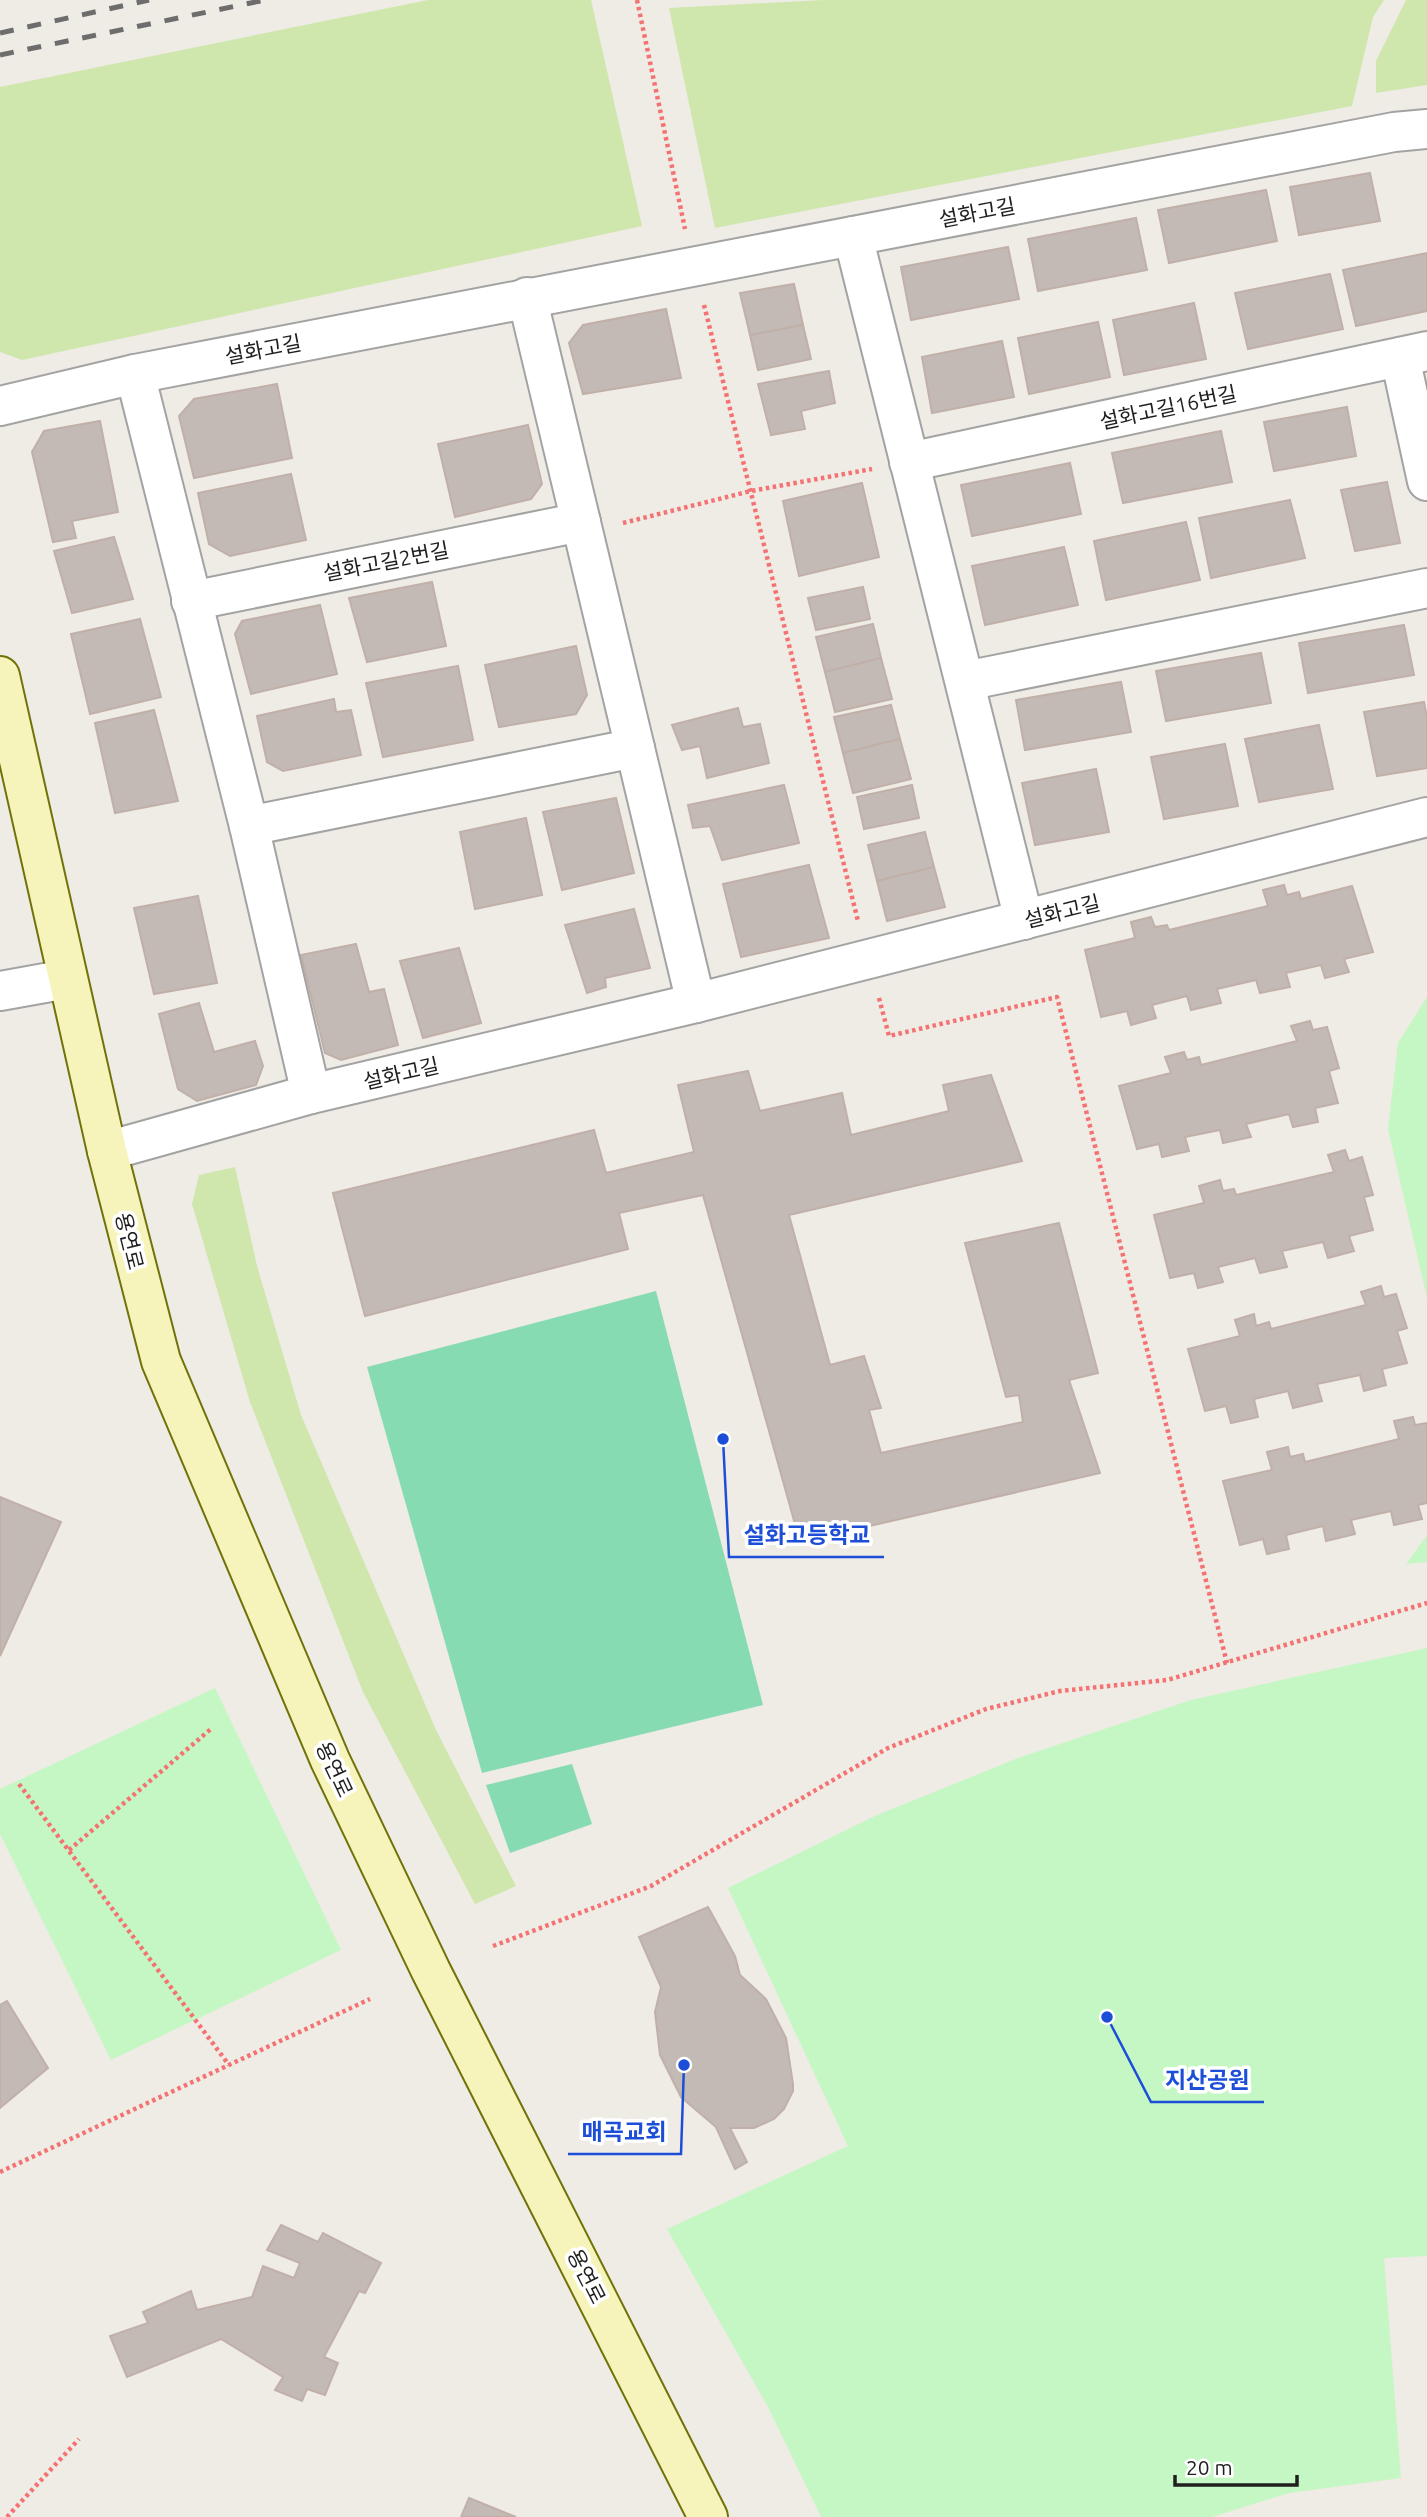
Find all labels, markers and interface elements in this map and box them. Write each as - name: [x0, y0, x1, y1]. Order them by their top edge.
- street label: 설화고길: [937, 193, 1017, 231]
- street label: 설화고길: [223, 330, 303, 368]
- street label: 설화고길16번길: [1097, 381, 1239, 433]
- street label: 설화고길2번길: [321, 537, 451, 585]
- street label: 설화고길: [1022, 890, 1102, 932]
- street label: 설화고길: [361, 1053, 441, 1093]
- street label: 용연로: [111, 1210, 149, 1272]
- callout: 설화고등학교: [729, 1513, 884, 1557]
- text: 설화고등학교: [744, 1522, 870, 1547]
- street label: 용연로: [312, 1738, 358, 1800]
- callout: 지산공원: [1151, 2058, 1264, 2102]
- text: 지산공원: [1165, 2067, 1249, 2092]
- callout: 매곡교회: [568, 2110, 681, 2154]
- text: 매곡교회: [582, 2119, 666, 2144]
- street label: 용연로: [563, 2245, 611, 2307]
- scale bar: [1175, 2444, 1298, 2488]
- text: 20 m: [1186, 2455, 1233, 2479]

